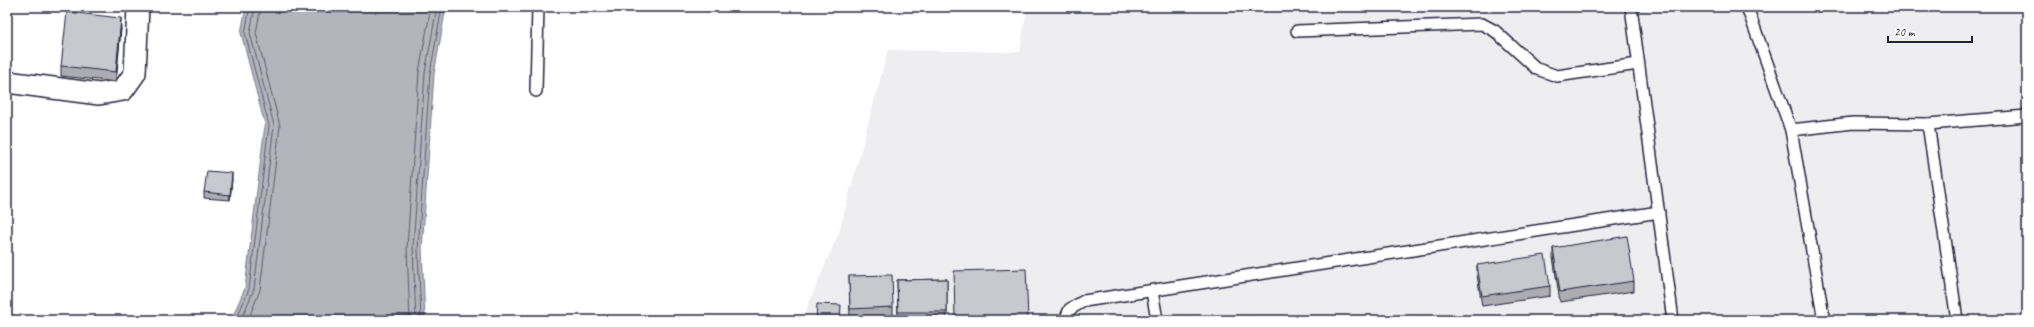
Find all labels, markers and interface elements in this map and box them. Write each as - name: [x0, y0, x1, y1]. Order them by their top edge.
- scale bar: [1888, 18, 1972, 44]
- text: 20 m: [1894, 24, 1916, 40]

